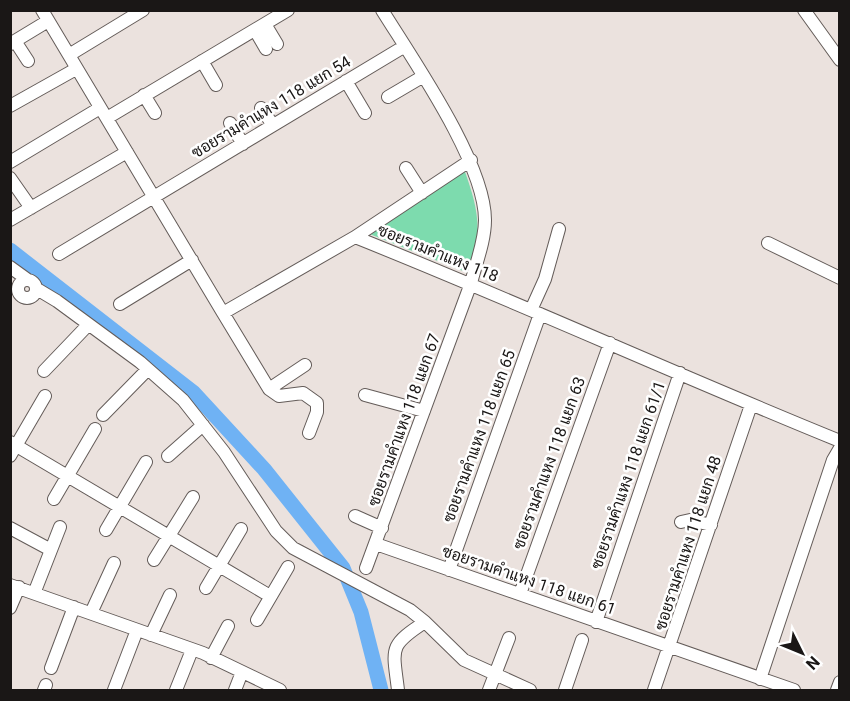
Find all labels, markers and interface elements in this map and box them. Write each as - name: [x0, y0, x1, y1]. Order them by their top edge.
- street label: ซอยรามคำแหง 118 แยก 54: [188, 52, 354, 162]
- street label: ซอยรามคำแหง 118: [375, 220, 501, 286]
- street label: ซอยรามคำแหง 118 แยก 67: [364, 331, 444, 509]
- street label: ซอยรามคำแหง 118 แยก 65: [439, 347, 519, 525]
- street label: ซอยรามคำแหง 118 แยก 63: [509, 374, 589, 552]
- street label: ซอยรามคำแหง 118 แยก 61/1: [587, 378, 669, 572]
- street label: ซอยรามคำแหง 118 แยก 48: [651, 453, 725, 633]
- street label: ซอยรามคำแหง 118 แยก 61: [440, 541, 618, 619]
- north arrow: [772, 623, 832, 683]
- text: N: [802, 652, 823, 673]

